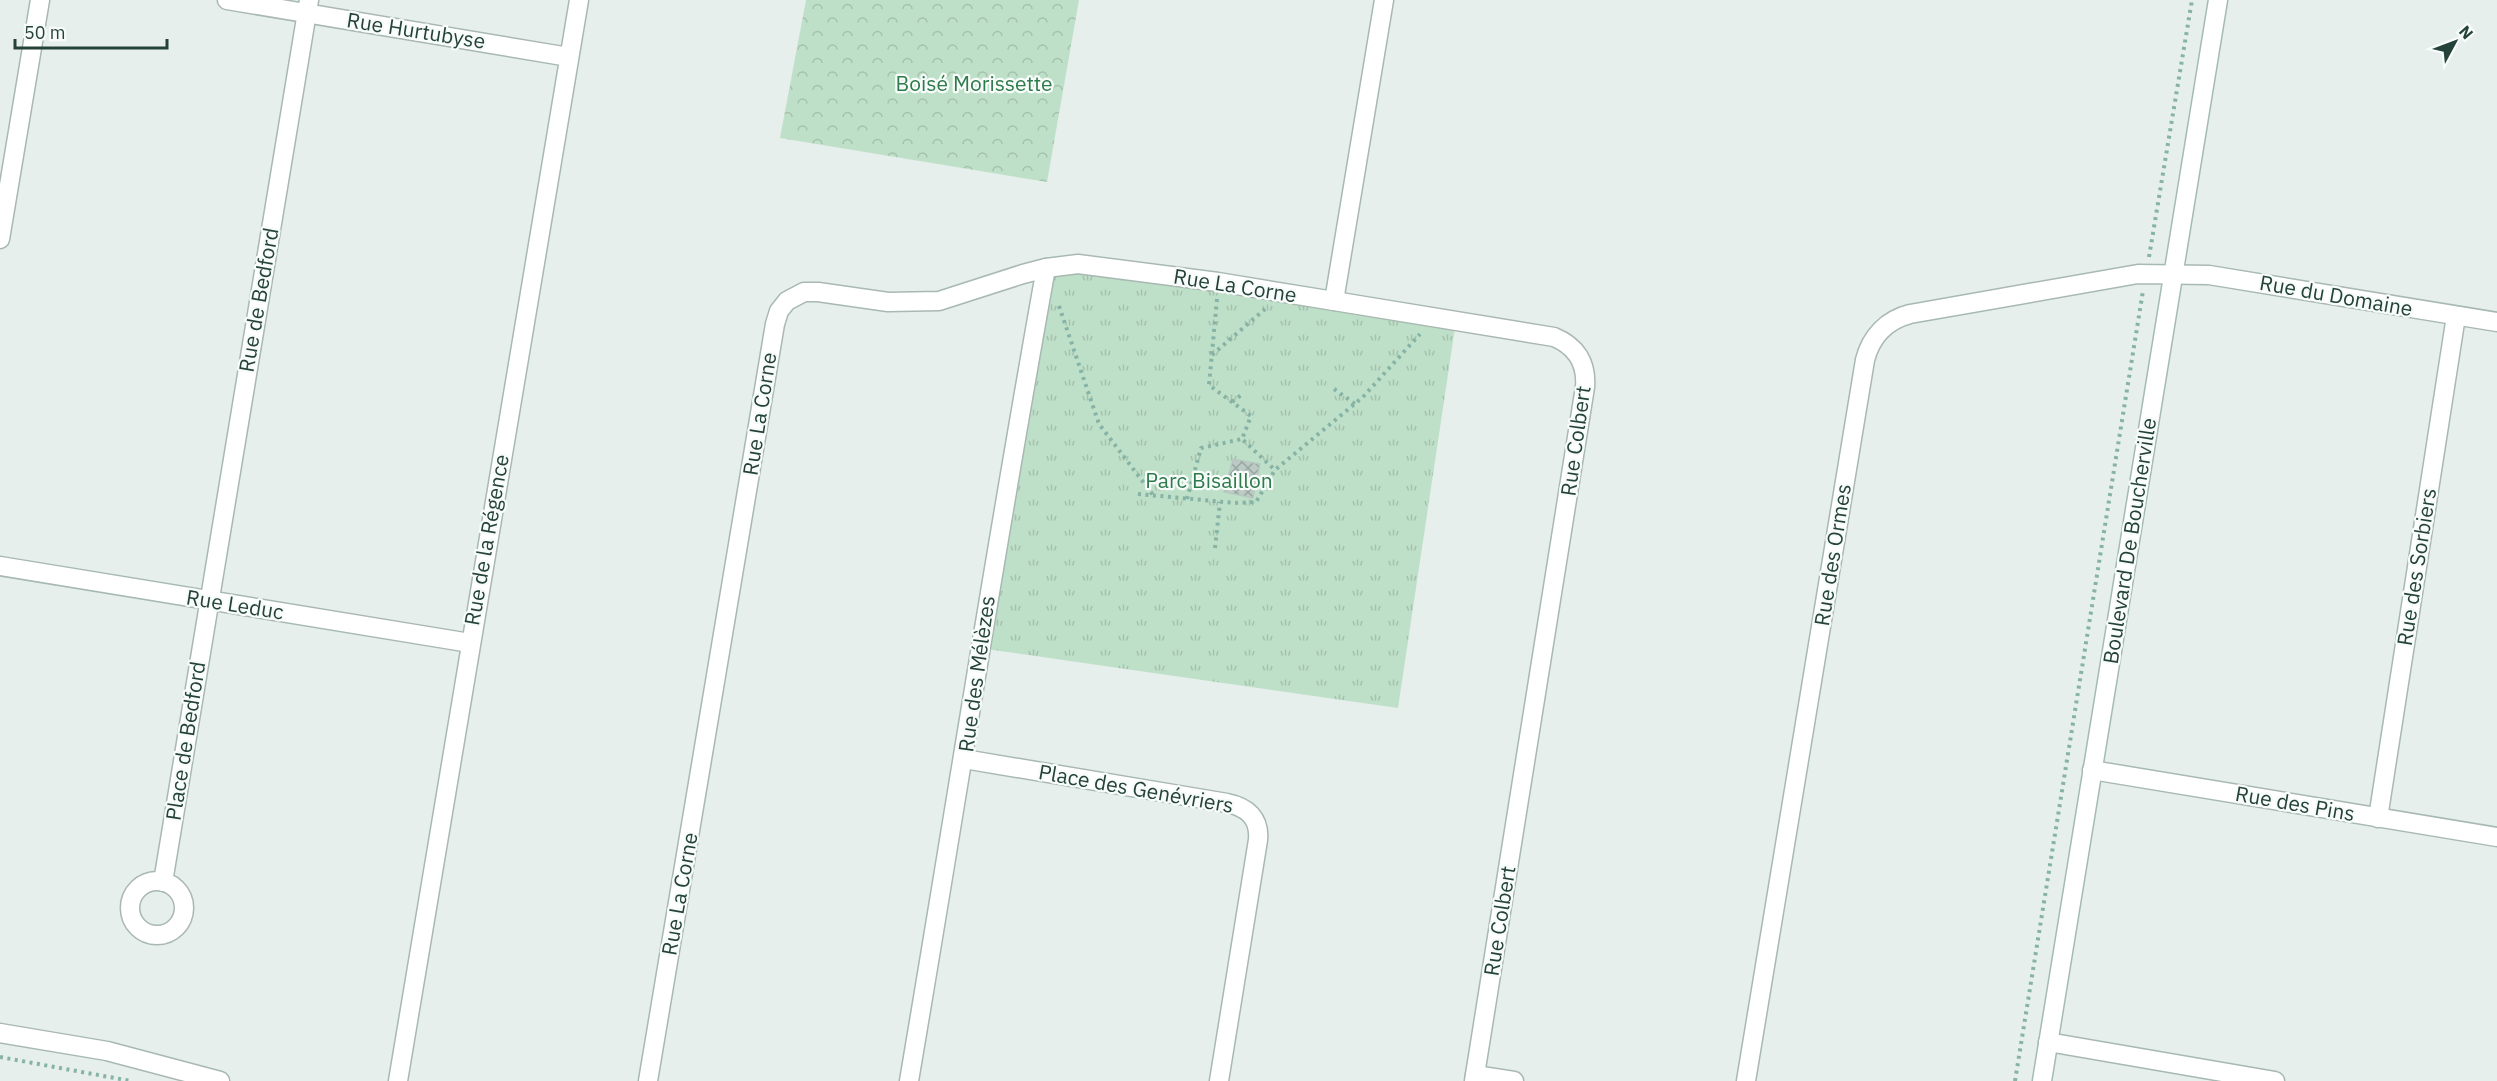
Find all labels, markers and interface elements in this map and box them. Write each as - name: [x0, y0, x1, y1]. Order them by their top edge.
- street label: Rue Hurtubyse: [345, 5, 487, 55]
- scale bar: [15, 12, 166, 50]
- north arrow: [2425, 12, 2485, 72]
- text: 50 m: [24, 21, 66, 44]
- text: N: [2455, 21, 2478, 43]
- park label: Boisé Morissette: [895, 69, 1053, 97]
- street label: Rue de Bedford: [232, 225, 284, 374]
- street label: Rue La Corne: [1171, 261, 1299, 309]
- street label: Rue du Domaine: [2257, 268, 2415, 322]
- street label: Rue La Corne: [735, 350, 783, 478]
- street label: Rue Colbert: [1553, 384, 1597, 498]
- street label: Boulevard De Boucherville: [2096, 416, 2162, 666]
- street label: Rue de la Régence: [457, 452, 515, 628]
- park label: Parc Bisaillon: [1145, 466, 1273, 494]
- street label: Rue des Ormes: [1807, 482, 1857, 628]
- street label: Rue des Sorbiers: [2390, 486, 2442, 648]
- street label: Rue Leduc: [184, 582, 286, 626]
- street label: Rue des Mélèzes: [951, 594, 1001, 754]
- street label: Place de Bedford: [159, 659, 211, 822]
- street label: Place des Genévriers: [1036, 757, 1236, 819]
- street label: Rue des Pins: [2233, 779, 2357, 827]
- street label: Rue La Corne: [654, 830, 704, 958]
- street label: Rue Colbert: [1476, 864, 1522, 978]

